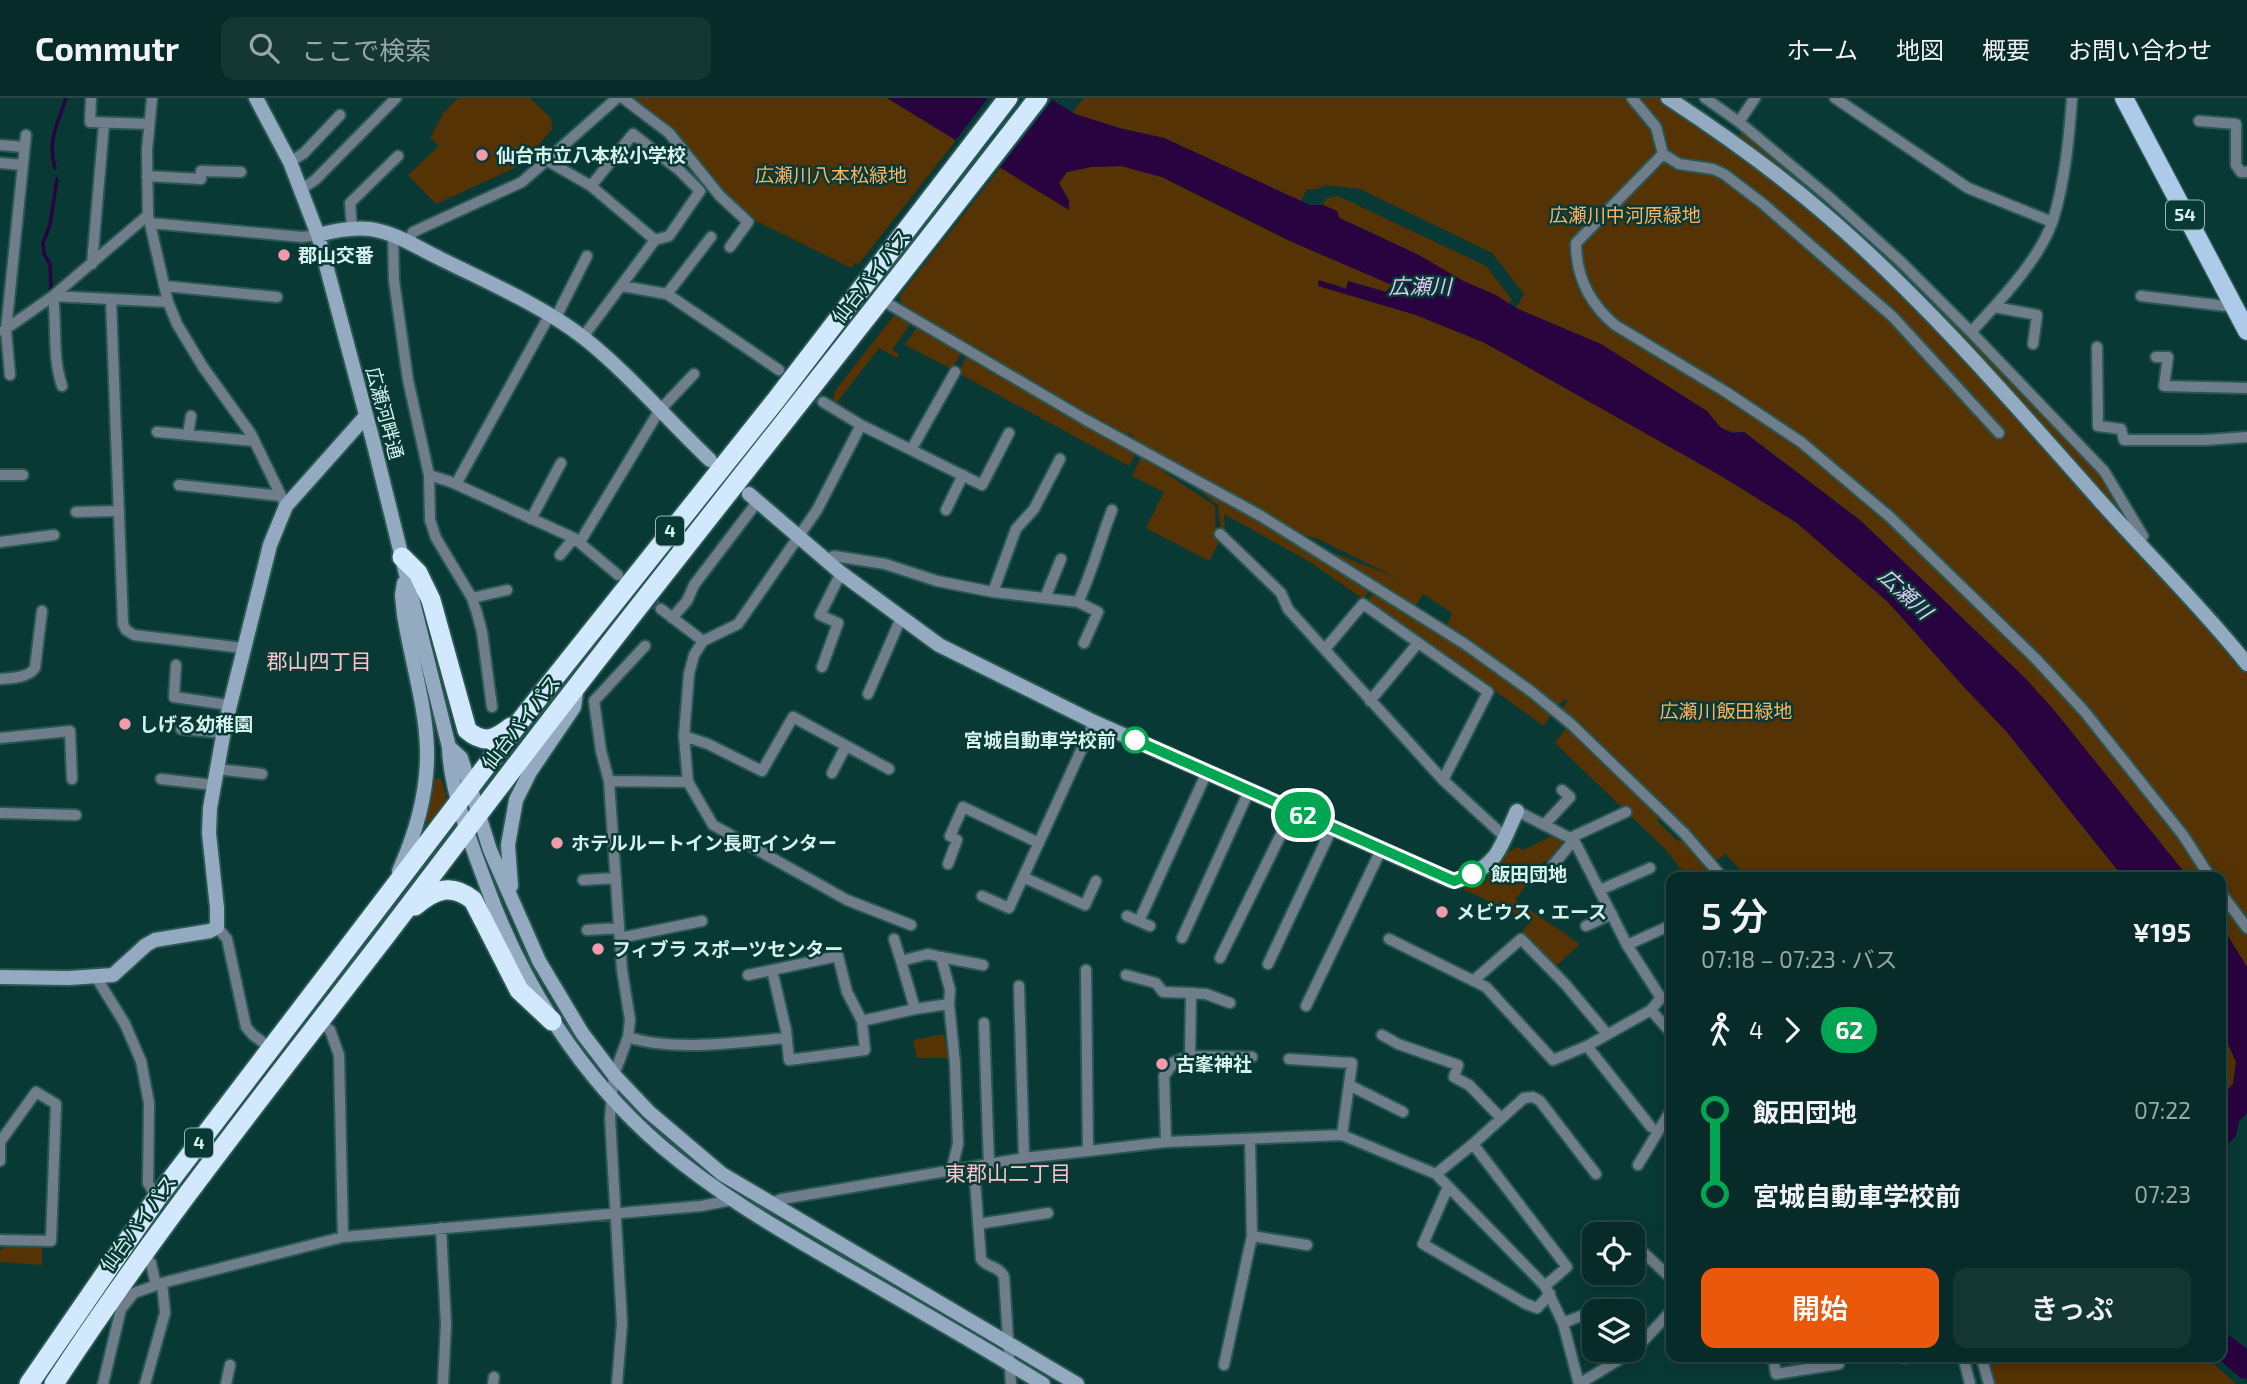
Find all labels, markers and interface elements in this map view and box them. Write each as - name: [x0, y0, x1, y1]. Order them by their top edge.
- search box: [221, 17, 711, 80]
- text: Commutr: [35, 28, 179, 68]
- icon: search: [245, 29, 283, 67]
- text: ここで検索: [301, 34, 431, 65]
- text: ホーム: [1787, 35, 1858, 64]
- text: 地図: [1896, 35, 1944, 64]
- text: 概要: [1982, 35, 2030, 64]
- text: お問い合わせ: [2068, 35, 2212, 64]
- place label: 仙台市立八本松小学校: [496, 143, 686, 166]
- marker: 仙台市立八本松小学校: [474, 147, 490, 163]
- park label: 広瀬川八本松緑地: [755, 163, 907, 186]
- road number: 54: [2166, 201, 2204, 230]
- park label: 広瀬川中河原緑地: [1549, 203, 1701, 226]
- street label: 仙台バイパス: [827, 224, 915, 328]
- place label: 郡山交番: [298, 243, 374, 266]
- marker: 郡山交番: [276, 247, 292, 263]
- water label: 広瀬川: [1389, 273, 1453, 298]
- street label: 広瀬河畔通: [362, 364, 409, 462]
- road number: 4: [656, 516, 684, 545]
- water label: 広瀬川: [1874, 562, 1939, 625]
- district label: 郡山四丁目: [267, 648, 372, 673]
- street label: 仙台バイパス: [477, 670, 565, 774]
- park label: 広瀬川飯田緑地: [1659, 699, 1793, 722]
- place label: しげる幼稚園: [139, 712, 253, 735]
- marker: しげる幼稚園: [117, 716, 133, 732]
- marker: 宮城自動車学校前: [1122, 727, 1148, 753]
- place label: 宮城自動車学校前: [964, 728, 1116, 751]
- line badge: 62: [1272, 792, 1334, 838]
- text: 62: [1289, 800, 1317, 829]
- place label: ホテルルートイン長町インター: [571, 831, 837, 854]
- marker: ホテルルートイン長町インター: [549, 835, 565, 851]
- marker: 飯田団地: [1459, 861, 1485, 887]
- place label: 飯田団地: [1491, 862, 1567, 885]
- text: 5 分: [1701, 892, 1768, 938]
- place label: メビウス・エース: [1456, 900, 1607, 923]
- marker: メビウス・エース: [1434, 904, 1450, 920]
- text: ¥195: [2133, 916, 2191, 947]
- place label: フィブラ スポーツセンター: [612, 937, 843, 960]
- marker: フィブラ スポーツセンター: [590, 941, 606, 957]
- text: 07:18 – 07:23 · バス: [1701, 945, 1898, 973]
- icon: walk: [1701, 1011, 1739, 1049]
- icon: forward: [1773, 1011, 1811, 1049]
- text: 62: [1835, 1015, 1863, 1044]
- text: 4: [1749, 1016, 1763, 1044]
- place label: 古峯神社: [1176, 1052, 1252, 1075]
- marker: 古峯神社: [1154, 1056, 1170, 1072]
- text: 飯田団地: [1753, 1096, 1857, 1127]
- text: 07:22: [2134, 1096, 2191, 1124]
- road number: 4: [185, 1128, 213, 1158]
- district label: 東郡山二丁目: [945, 1160, 1071, 1185]
- street label: 仙台バイパス: [95, 1170, 180, 1275]
- text: 宮城自動車学校前: [1753, 1180, 1961, 1211]
- text: 07:23: [2134, 1180, 2191, 1208]
- map controls: [1582, 1222, 1645, 1362]
- button: locate: [1582, 1222, 1645, 1285]
- button: 開始: [1701, 1268, 1939, 1348]
- button: きっぷ: [1953, 1268, 2191, 1348]
- button: layers: [1582, 1299, 1645, 1362]

